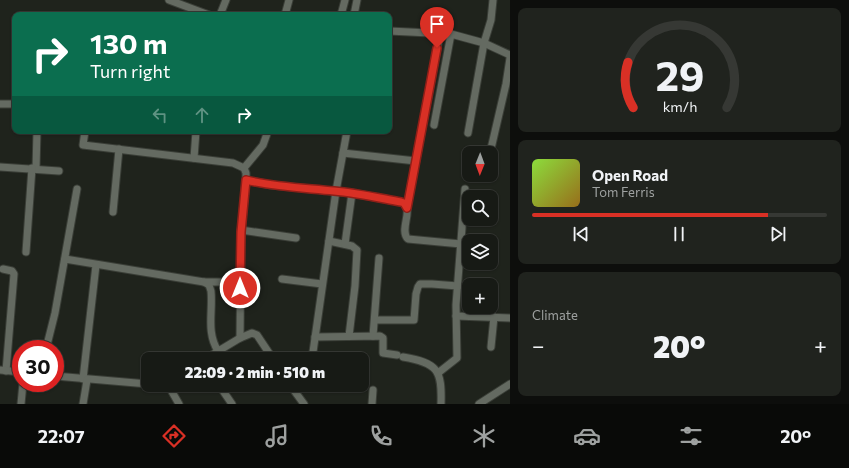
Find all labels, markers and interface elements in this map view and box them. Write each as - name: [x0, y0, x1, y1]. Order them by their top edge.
- pin: [420, 7.0, 454, 48]
- icon: arrive: [426, 13, 448, 35]
- text: 130 m: [90, 26, 167, 60]
- icon: right: [24, 28, 76, 80]
- text: 29: [655, 49, 704, 100]
- text: Turn right: [90, 60, 170, 82]
- text: km/h: [662, 97, 697, 115]
- icon: left: [149, 104, 171, 126]
- icon: ahead: [191, 104, 213, 126]
- icon: right: [233, 104, 255, 126]
- north arrow: [462, 146, 498, 182]
- map controls: [462, 146, 498, 314]
- text: Open Road: [592, 166, 668, 184]
- text: Tom Ferris: [592, 184, 655, 200]
- button: search: [462, 190, 498, 226]
- icon: previous: [570, 223, 592, 245]
- icon: pause: [668, 223, 690, 245]
- icon: next: [767, 223, 789, 245]
- button: layers: [462, 234, 498, 270]
- position arrow: [219, 267, 261, 309]
- button: +: [462, 278, 498, 314]
- text: Climate: [532, 307, 578, 323]
- text: 20°: [653, 327, 706, 364]
- text: −: [532, 332, 545, 359]
- text: +: [814, 332, 827, 359]
- speed limit sign: 30: [12, 340, 64, 392]
- text: 22:09 · 2 min · 510 m: [185, 363, 325, 381]
- icon: directions: [160, 422, 188, 450]
- icon: music: [263, 422, 291, 450]
- icon: phone: [367, 422, 395, 450]
- icon: climate: [470, 422, 498, 450]
- icon: car: [573, 422, 601, 450]
- icon: filters: [677, 422, 705, 450]
- text: 22:07: [38, 425, 85, 447]
- text: 20°: [780, 425, 811, 447]

